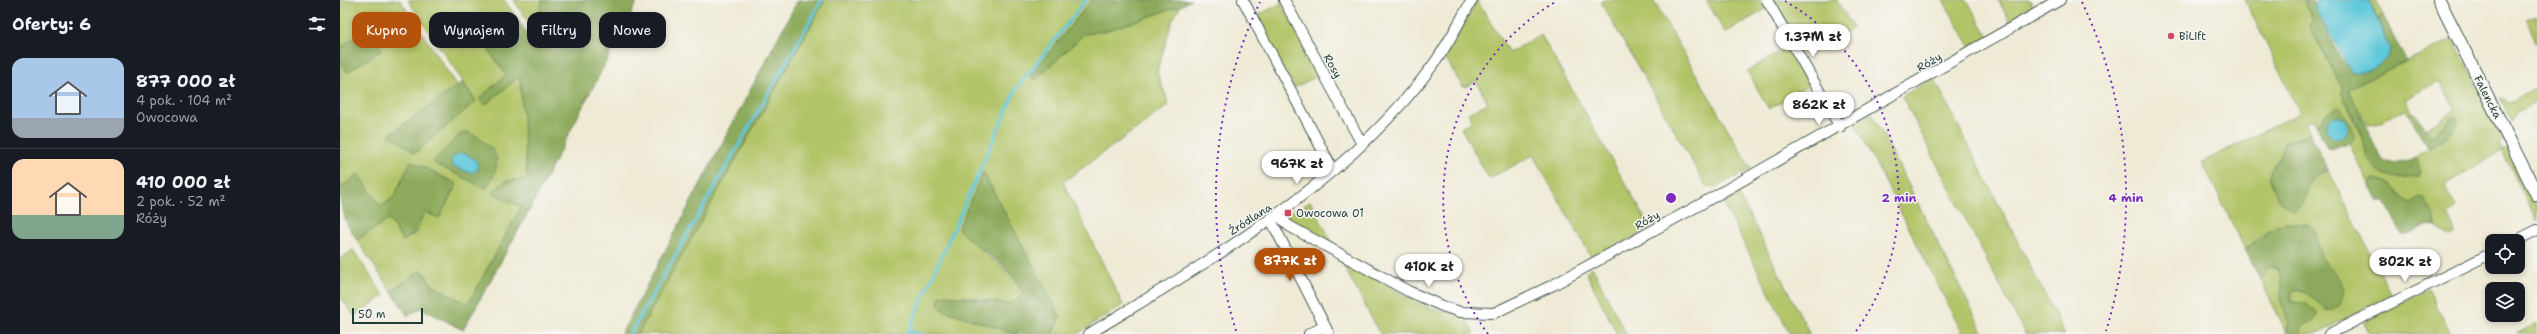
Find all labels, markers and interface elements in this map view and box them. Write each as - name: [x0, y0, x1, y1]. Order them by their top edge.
- chip: Kupno: [352, 12, 421, 48]
- chip: Wynajem: [429, 12, 519, 48]
- chip: Filtry: [527, 12, 591, 48]
- chip: Nowe: [599, 12, 666, 48]
- text: Oferty: 6: [12, 13, 91, 35]
- icon: filters: [306, 13, 328, 35]
- pin: 1.37M zł: [1772, 24, 1854, 58]
- text: 1.37M zł: [1784, 28, 1842, 45]
- place label: BiLift: [2179, 29, 2206, 44]
- marker: BiLift: [2166, 31, 2176, 41]
- street label: Róży: [1914, 49, 1944, 76]
- street label: Rosy: [1320, 52, 1345, 81]
- text: 877 000 zł: [136, 70, 235, 92]
- street label: Falencka: [2470, 73, 2505, 122]
- icon: home: [44, 74, 92, 122]
- text: 4 pok. · 104 m²: [136, 92, 232, 109]
- pin: 862K zł: [1782, 92, 1856, 126]
- text: 862K zł: [1792, 96, 1846, 113]
- text: Owocowa: [136, 109, 198, 126]
- pin: 967K zł: [1260, 151, 1334, 185]
- text: 967K zł: [1271, 155, 1323, 172]
- text: 410 000 zł: [136, 171, 230, 193]
- icon: home: [44, 175, 92, 223]
- text: 2 min: [1882, 190, 1917, 206]
- text: 4 min: [2109, 190, 2144, 206]
- centre of rings: [1664, 191, 1678, 205]
- text: 2 pok. · 52 m²: [136, 193, 226, 210]
- street label: Źródlana: [1225, 199, 1275, 239]
- place label: Owocowa 01: [1296, 206, 1364, 221]
- street label: Róży: [1632, 207, 1662, 233]
- marker: Owocowa 01: [1283, 208, 1293, 218]
- text: Róży: [136, 210, 167, 227]
- map controls: [2485, 234, 2525, 322]
- button: locate: [2485, 234, 2525, 274]
- pin: 877K zł: [1253, 248, 1327, 282]
- pin: 802K zł: [2368, 249, 2442, 283]
- text: 877K zł: [1263, 252, 1317, 269]
- text: 802K zł: [2378, 253, 2432, 270]
- pin: 410K zł: [1392, 254, 1466, 288]
- text: 410K zł: [1404, 258, 1454, 275]
- button: layers: [2485, 282, 2525, 322]
- scale bar: [352, 306, 423, 325]
- text: 50 m: [358, 307, 386, 322]

